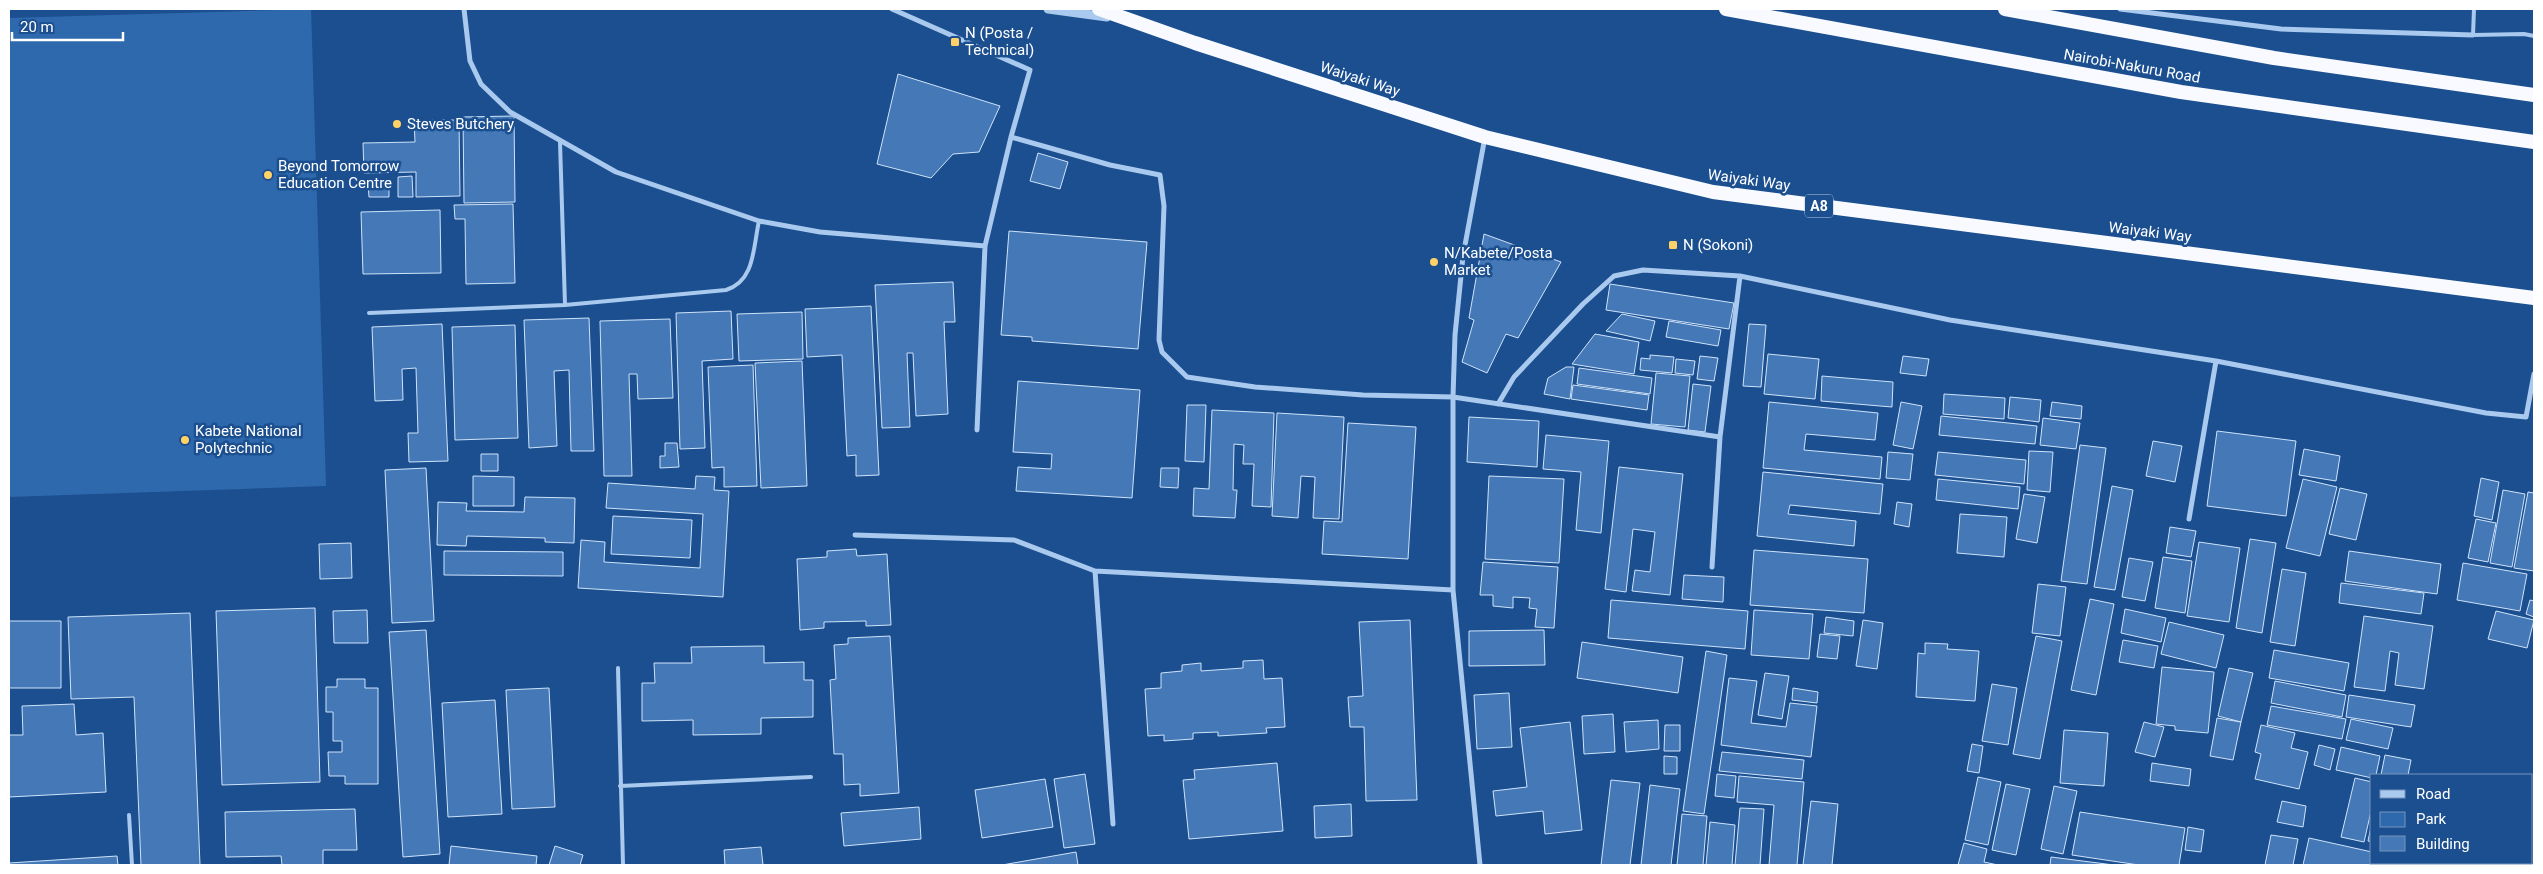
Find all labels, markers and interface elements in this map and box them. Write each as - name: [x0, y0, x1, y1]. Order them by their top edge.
- scale bar: [12, 10, 124, 42]
- text: 20 m: [20, 18, 54, 36]
- place label: N (Posta / Technical): [965, 24, 1034, 59]
- marker: N (Posta / Technical): [949, 36, 961, 48]
- street label: Nairobi-Nakuru Road: [2062, 45, 2202, 87]
- street label: Waiyaki Way: [1318, 58, 1402, 100]
- place label: Steves Butchery: [407, 115, 514, 133]
- marker: Steves Butchery: [391, 118, 403, 130]
- place label: Beyond Tomorrow Education Centre: [278, 157, 399, 192]
- street label: Waiyaki Way: [1707, 165, 1791, 195]
- marker: Beyond Tomorrow Education Centre: [262, 169, 274, 181]
- road number: A8: [1805, 195, 1833, 218]
- street label: Waiyaki Way: [2108, 218, 2192, 246]
- place label: N (Sokoni): [1683, 236, 1753, 254]
- marker: N (Sokoni): [1667, 239, 1679, 251]
- place label: N/Kabete/Posta Market: [1444, 244, 1553, 279]
- marker: N/Kabete/Posta Market: [1428, 256, 1440, 268]
- place label: Kabete National Polytechnic: [195, 422, 302, 457]
- marker: Kabete National Polytechnic: [179, 434, 191, 446]
- legend: [2370, 774, 2533, 864]
- text: Road: [2416, 785, 2450, 803]
- text: Park: [2416, 810, 2447, 828]
- text: Building: [2416, 835, 2470, 853]

